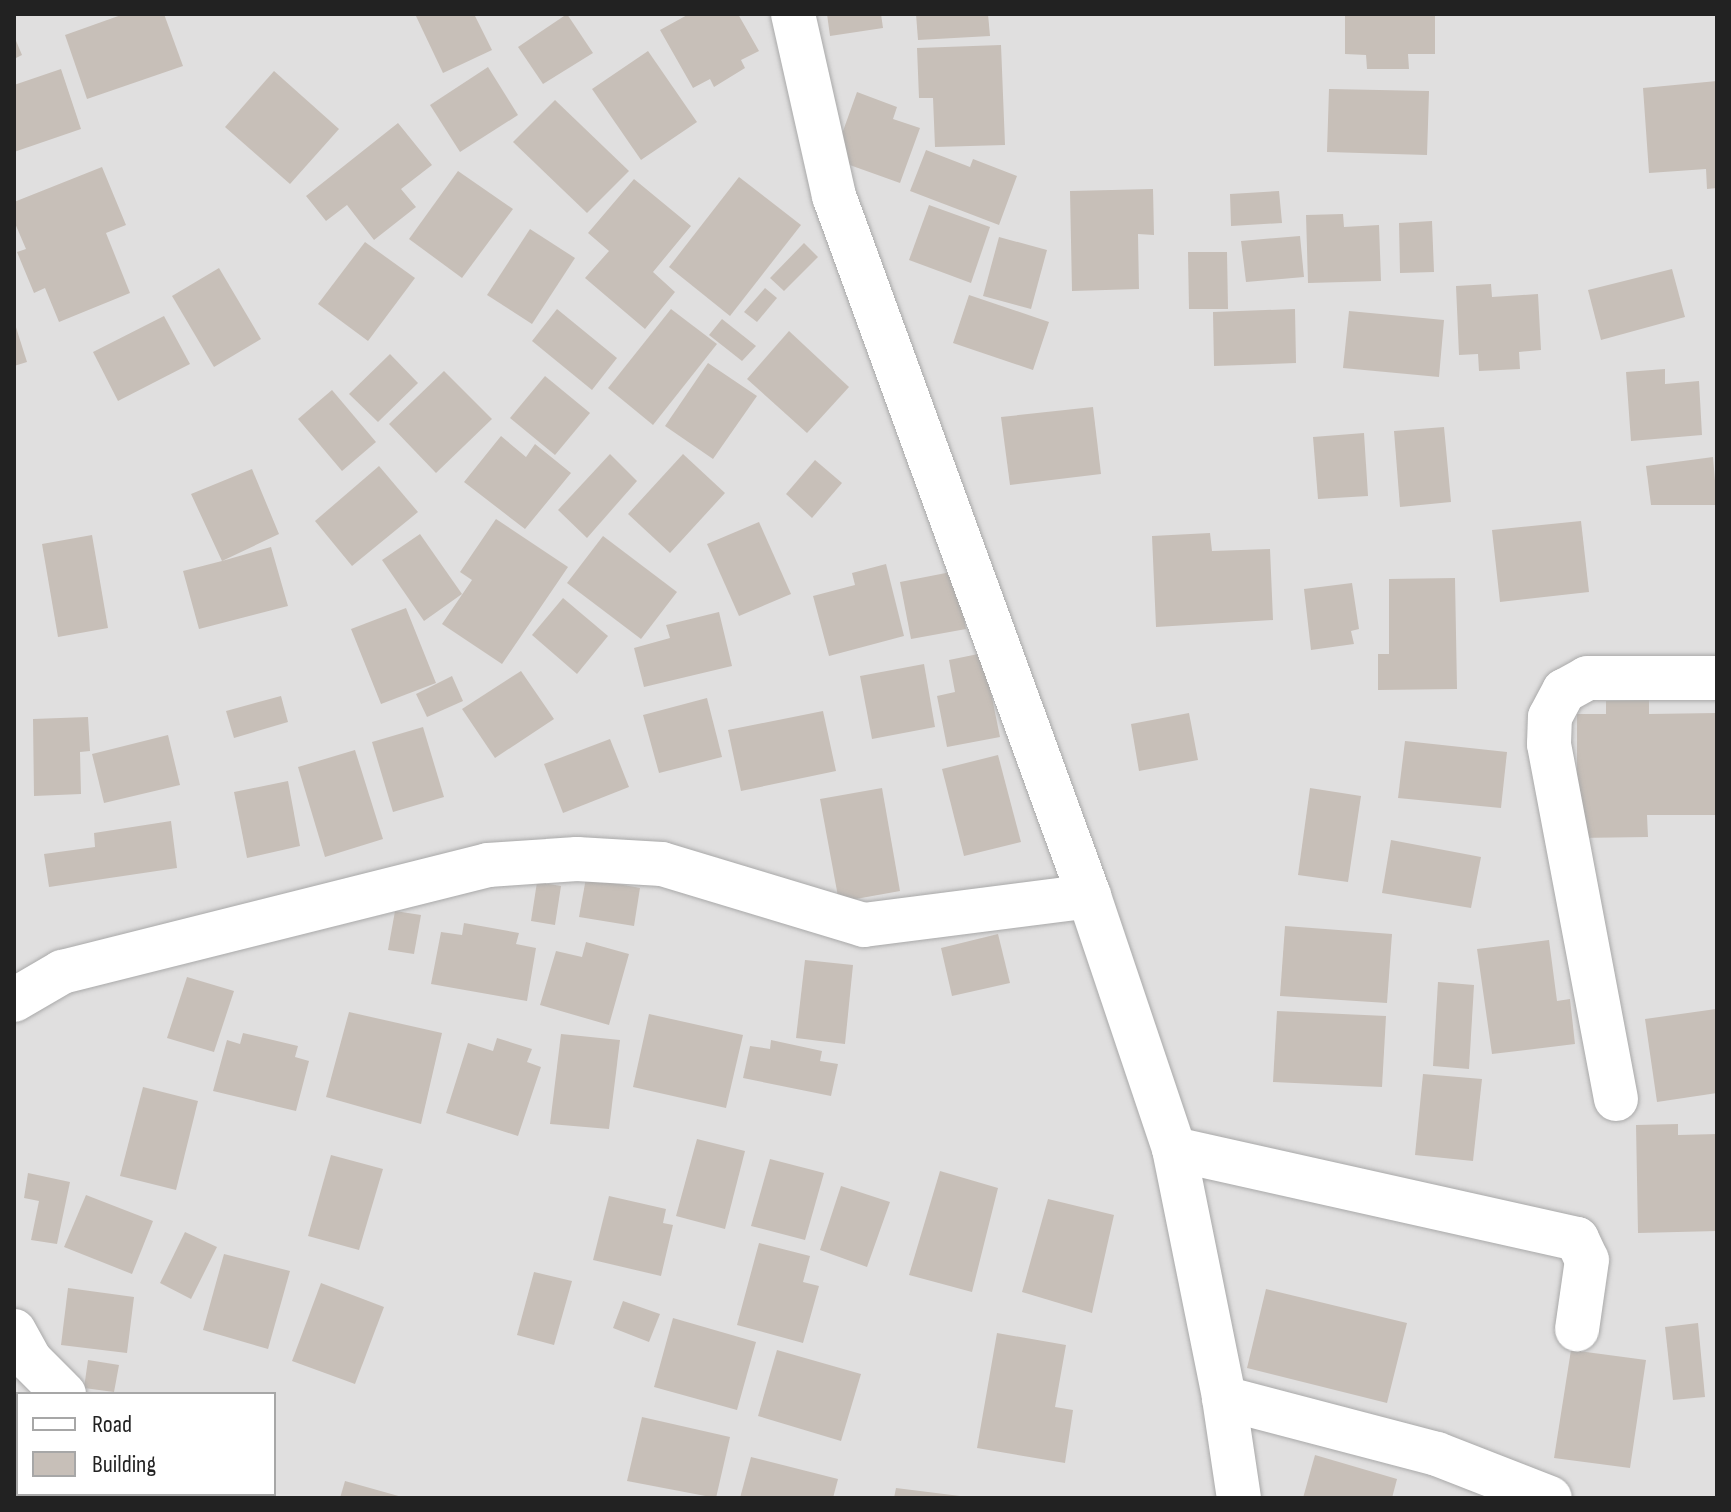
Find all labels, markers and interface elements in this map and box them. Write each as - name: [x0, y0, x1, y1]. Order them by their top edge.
- legend: [16, 1392, 276, 1496]
- text: Road: [92, 1410, 132, 1439]
- text: Building: [92, 1450, 156, 1479]

